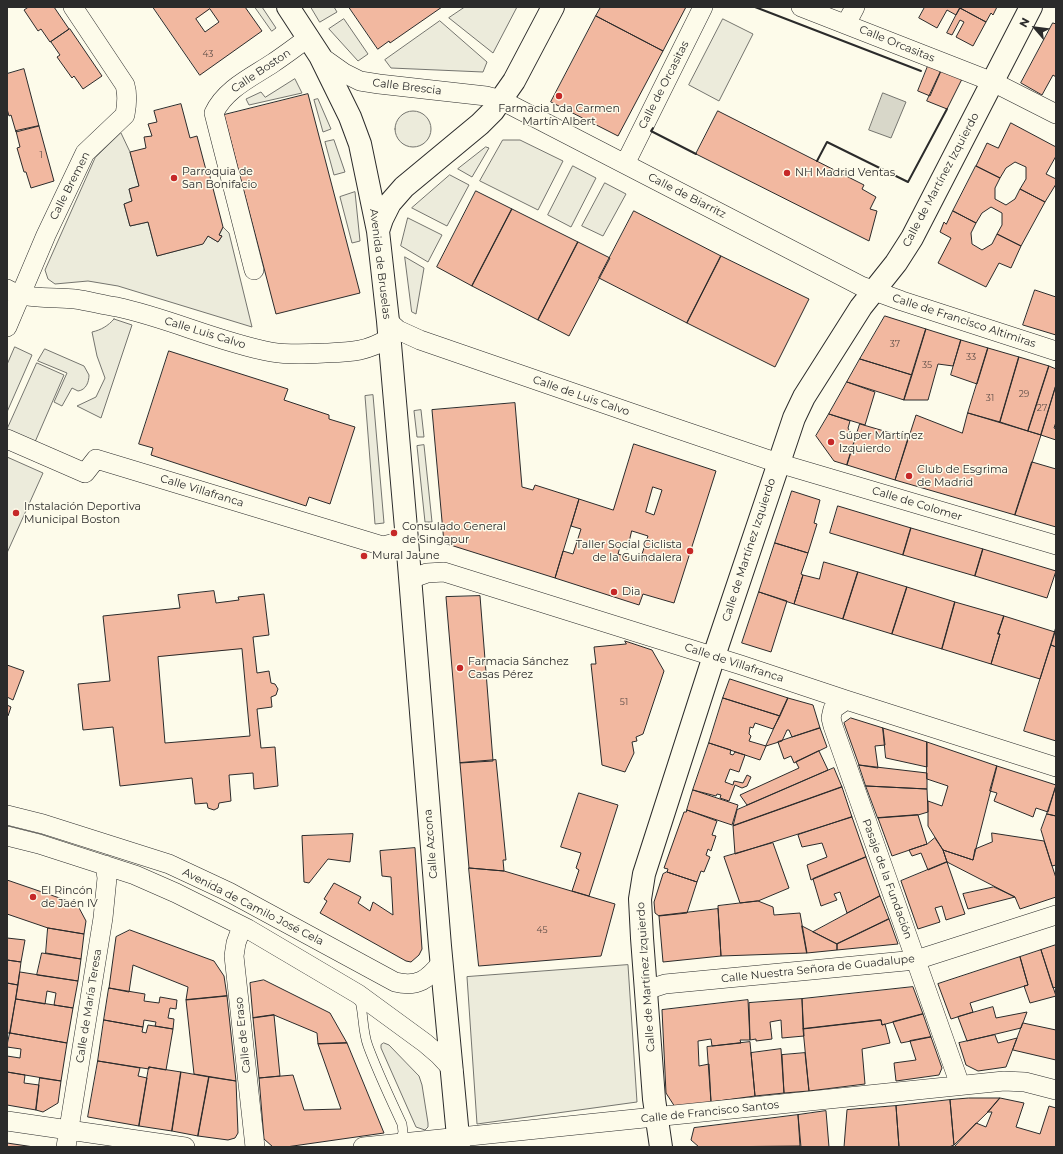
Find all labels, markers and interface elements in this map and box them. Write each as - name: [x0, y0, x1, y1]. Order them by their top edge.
- north arrow: [1015, 8, 1055, 48]
- text: N: [1016, 15, 1033, 30]
- street label: Calle Orcasitas: [857, 23, 937, 65]
- street label: Calle de Orcasitas: [636, 39, 692, 131]
- street label: Calle Boston: [229, 46, 293, 96]
- house number: 43: [203, 49, 213, 59]
- street label: Calle Brescia: [372, 76, 442, 98]
- marker: Farmacia Lda Carmen Martín Albert: [554, 91, 564, 101]
- place label: Farmacia Lda Carmen Martín Albert: [498, 102, 620, 128]
- street label: Calle de Martínez Izquierdo: [900, 111, 982, 249]
- house number: 1: [39, 150, 43, 160]
- street label: Calle Bremen: [47, 150, 93, 222]
- place label: Parroquia de San Bonifacio: [182, 165, 257, 191]
- place label: NH Madrid Ventas: [795, 166, 895, 180]
- marker: NH Madrid Ventas: [782, 168, 792, 178]
- street label: Calle de Biarritz: [646, 171, 728, 221]
- marker: Parroquia de San Bonifacio: [169, 173, 179, 183]
- street label: Avenida de Bruselas: [367, 208, 393, 320]
- street label: Calle de Francisco Altimiras: [890, 291, 1038, 351]
- street label: Calle Luis Calvo: [163, 314, 247, 352]
- house number: 37: [890, 339, 900, 349]
- house number: 33: [966, 352, 976, 362]
- house number: 35: [922, 360, 932, 370]
- street label: Calle de Luis Calvo: [531, 373, 631, 419]
- house number: 29: [1019, 389, 1029, 399]
- house number: 31: [986, 393, 994, 403]
- house number: 27: [1037, 403, 1047, 413]
- place label: Súper Martínez Izquierdo: [839, 429, 923, 455]
- marker: Súper Martínez Izquierdo: [826, 437, 836, 447]
- place label: Club de Esgrima de Madrid: [917, 463, 1008, 489]
- marker: Club de Esgrima de Madrid: [904, 471, 914, 481]
- street label: Calle Villafranca: [159, 472, 245, 510]
- street label: Calle de Martínez Izquierdo: [720, 477, 778, 623]
- street label: Calle de Colomer: [870, 484, 964, 524]
- place label: Instalación Deportiva Municipal Boston: [24, 500, 141, 526]
- marker: Instalación Deportiva Municipal Boston: [11, 508, 21, 518]
- place label: Consulado General de Singapur: [402, 520, 506, 546]
- marker: Consulado General de Singapur: [389, 528, 399, 538]
- place label: Taller Social Ciclista de la Guindalera: [576, 538, 682, 564]
- marker: Taller Social Ciclista de la Guindalera: [685, 546, 695, 556]
- place label: Mural Jaune: [372, 549, 440, 563]
- marker: Mural Jaune: [359, 551, 369, 561]
- place label: Dia: [622, 585, 641, 599]
- marker: Dia: [609, 587, 619, 597]
- street label: Calle de Villafranca: [683, 641, 785, 685]
- place label: Farmacia Sánchez Casas Pérez: [468, 655, 569, 681]
- marker: Farmacia Sánchez Casas Pérez: [455, 663, 465, 673]
- house number: 51: [620, 697, 628, 707]
- street label: Calle Azcona: [421, 809, 441, 879]
- street label: Pasaje de la Fundación: [859, 817, 915, 941]
- street label: Avenida de Camilo José Cela: [180, 866, 326, 948]
- place label: El Rincón de Jaén IV: [41, 884, 98, 910]
- marker: El Rincón de Jaén IV: [28, 892, 38, 902]
- street label: Calle de Martínez Izquierdo: [634, 902, 658, 1052]
- house number: 45: [536, 925, 548, 935]
- street label: Calle de María Teresa: [73, 948, 105, 1064]
- street label: Calle Nuestra Señora de Guadalupe: [721, 952, 915, 986]
- street label: Calle de Eraso: [232, 996, 254, 1074]
- street label: Calle de Francisco Santos: [640, 1098, 780, 1126]

